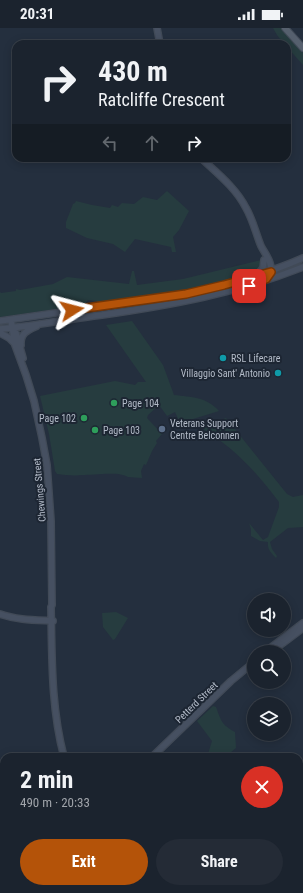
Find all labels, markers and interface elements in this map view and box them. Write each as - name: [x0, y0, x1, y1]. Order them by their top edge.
- text: 20:31: [20, 5, 54, 23]
- text: 430 m: [98, 55, 168, 88]
- icon: right: [32, 56, 84, 108]
- text: Ratcliffe Crescent: [98, 89, 225, 110]
- icon: left: [99, 132, 121, 154]
- icon: ahead: [141, 132, 163, 154]
- icon: right: [183, 132, 205, 154]
- pin: [232, 269, 266, 303]
- icon: arrive: [238, 275, 260, 297]
- position arrow: [51, 289, 93, 331]
- marker: RSL Lifecare: [218, 353, 228, 363]
- place label: RSL Lifecare: [231, 353, 281, 364]
- place label: Villaggio Sant' Antonio: [181, 368, 270, 379]
- marker: Villaggio Sant' Antonio: [273, 368, 283, 378]
- marker: Page 104: [109, 398, 119, 408]
- place label: Page 104: [122, 398, 159, 409]
- place label: Page 102: [39, 413, 76, 424]
- marker: Page 102: [79, 413, 89, 423]
- place label: Veterans Support Centre Belconnen: [170, 418, 240, 441]
- marker: Veterans Support Centre Belconnen: [157, 424, 167, 434]
- marker: Page 103: [90, 425, 100, 435]
- place label: Page 103: [103, 425, 140, 436]
- street label: Chewings Street: [31, 458, 48, 522]
- map controls: [247, 593, 291, 741]
- button: sound: [247, 593, 291, 637]
- button: search: [247, 645, 291, 689]
- street label: Petterd Street: [173, 679, 220, 725]
- button: layers: [247, 697, 291, 741]
- text: 2 min: [20, 766, 73, 794]
- button: close: [241, 766, 283, 808]
- text: 490 m · 20:33: [20, 795, 90, 810]
- button: Exit: [20, 839, 148, 885]
- button: Share: [156, 839, 283, 885]

